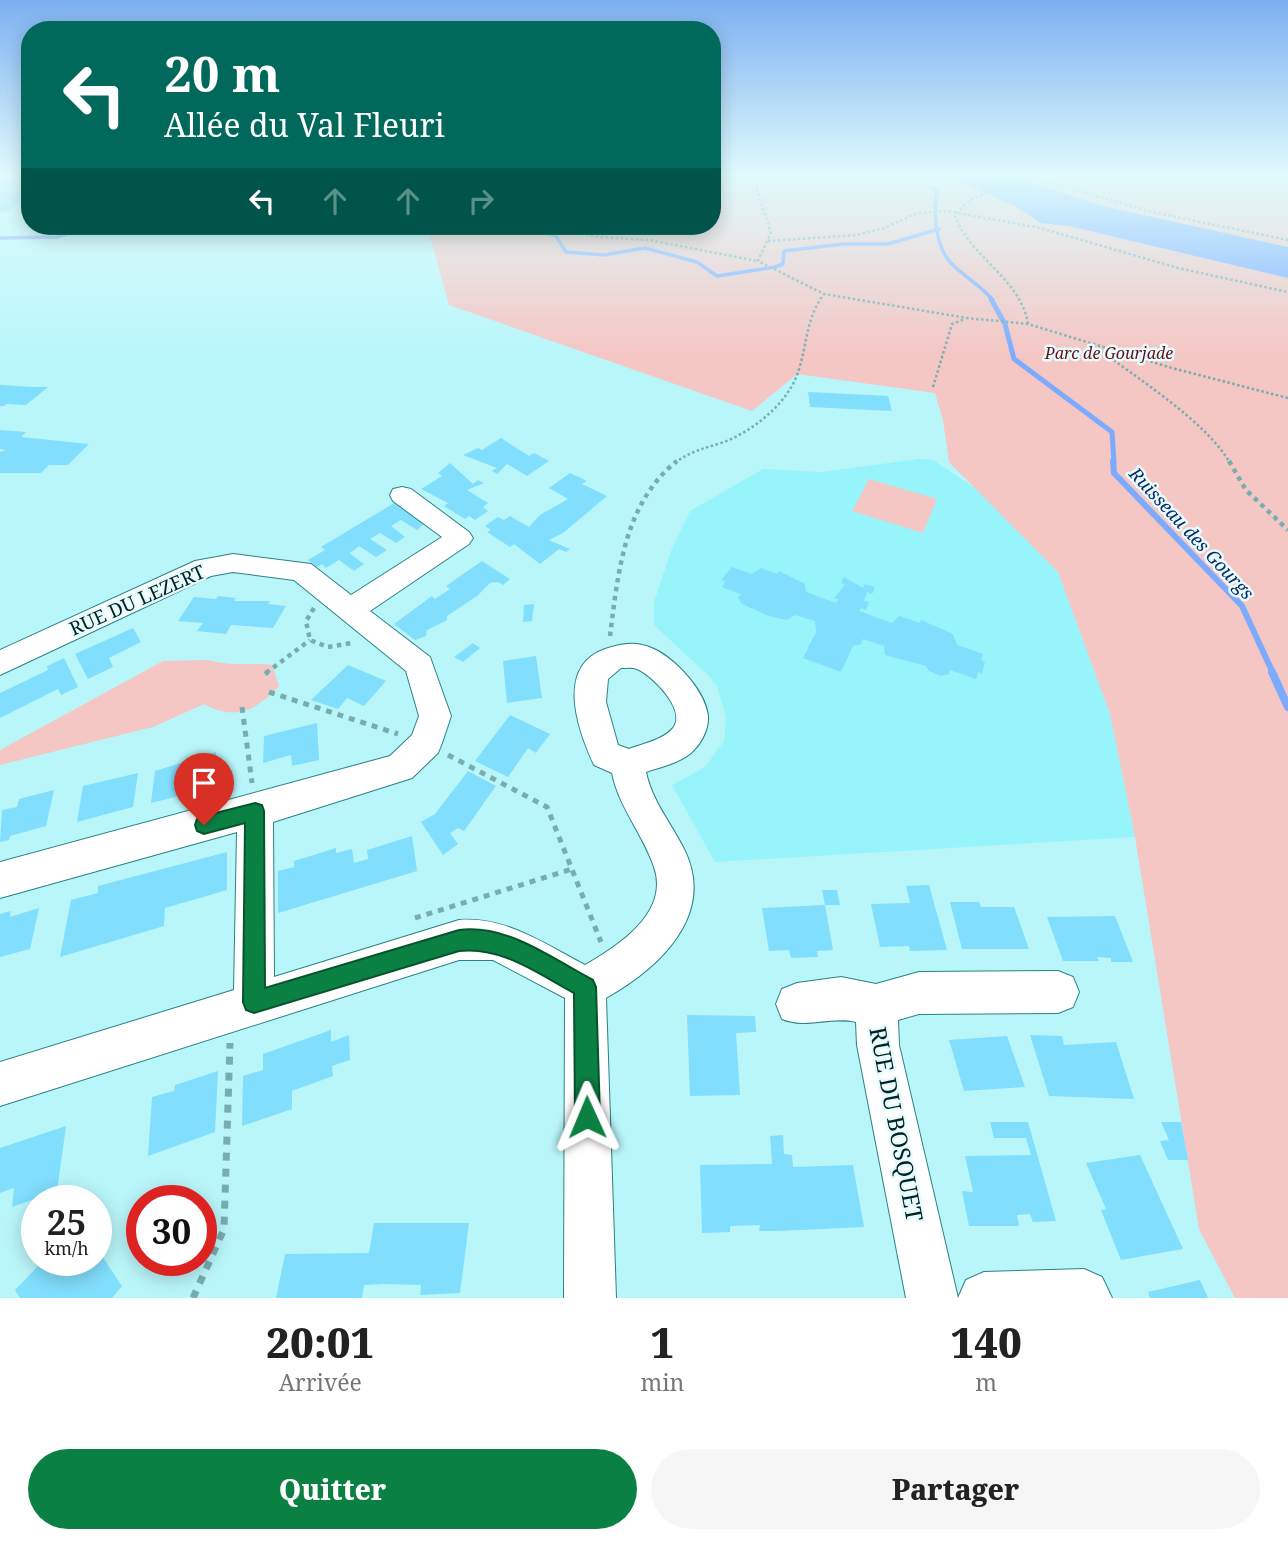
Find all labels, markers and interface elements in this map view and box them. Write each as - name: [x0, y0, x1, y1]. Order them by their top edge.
- text: 20 m: [164, 40, 280, 106]
- icon: left: [49, 49, 140, 140]
- text: Allée du Val Fleuri: [164, 103, 445, 146]
- icon: left: [243, 182, 281, 220]
- icon: ahead: [316, 182, 354, 220]
- icon: ahead: [389, 182, 427, 220]
- icon: right: [462, 182, 500, 220]
- park label: Parc de Gourjade: [1044, 342, 1173, 364]
- water label: Ruisseau des Gourgs: [1124, 461, 1260, 604]
- street label: RUE DU LEZERT: [65, 558, 209, 641]
- pin: [174, 753, 234, 825]
- icon: arrive: [185, 764, 223, 802]
- street label: RUE DU BOSQUET: [862, 1024, 932, 1224]
- position arrow: [550, 1080, 624, 1154]
- speed limit sign: 30: [126, 1185, 217, 1276]
- text: 25: [47, 1198, 86, 1245]
- text: km/h: [44, 1236, 89, 1260]
- text: 20:01: [266, 1313, 374, 1370]
- text: 1: [651, 1313, 674, 1370]
- text: 140: [950, 1313, 1022, 1370]
- text: Arrivée: [279, 1366, 362, 1398]
- text: min: [640, 1366, 684, 1398]
- text: m: [975, 1366, 997, 1398]
- button: Quitter: [28, 1449, 637, 1529]
- button: Partager: [651, 1449, 1260, 1529]

